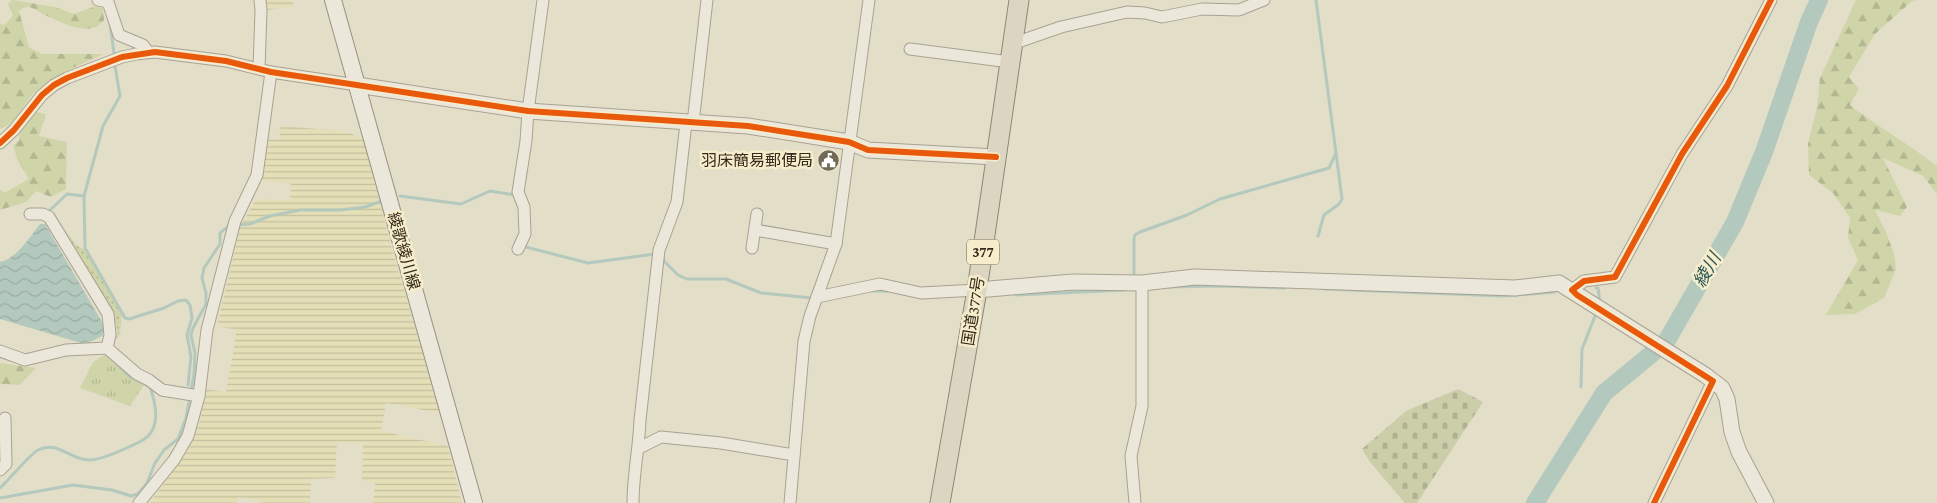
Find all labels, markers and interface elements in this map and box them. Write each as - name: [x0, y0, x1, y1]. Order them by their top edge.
- public building icon: 羽床簡易郵便局: [817, 148, 841, 172]
- place label: 羽床簡易郵便局: [701, 152, 813, 169]
- street label: 綾歌綾川線: [385, 210, 423, 292]
- road number: 377: [967, 240, 999, 264]
- water label: 綾川: [1689, 248, 1726, 291]
- street label: 国道377号: [959, 275, 987, 347]

